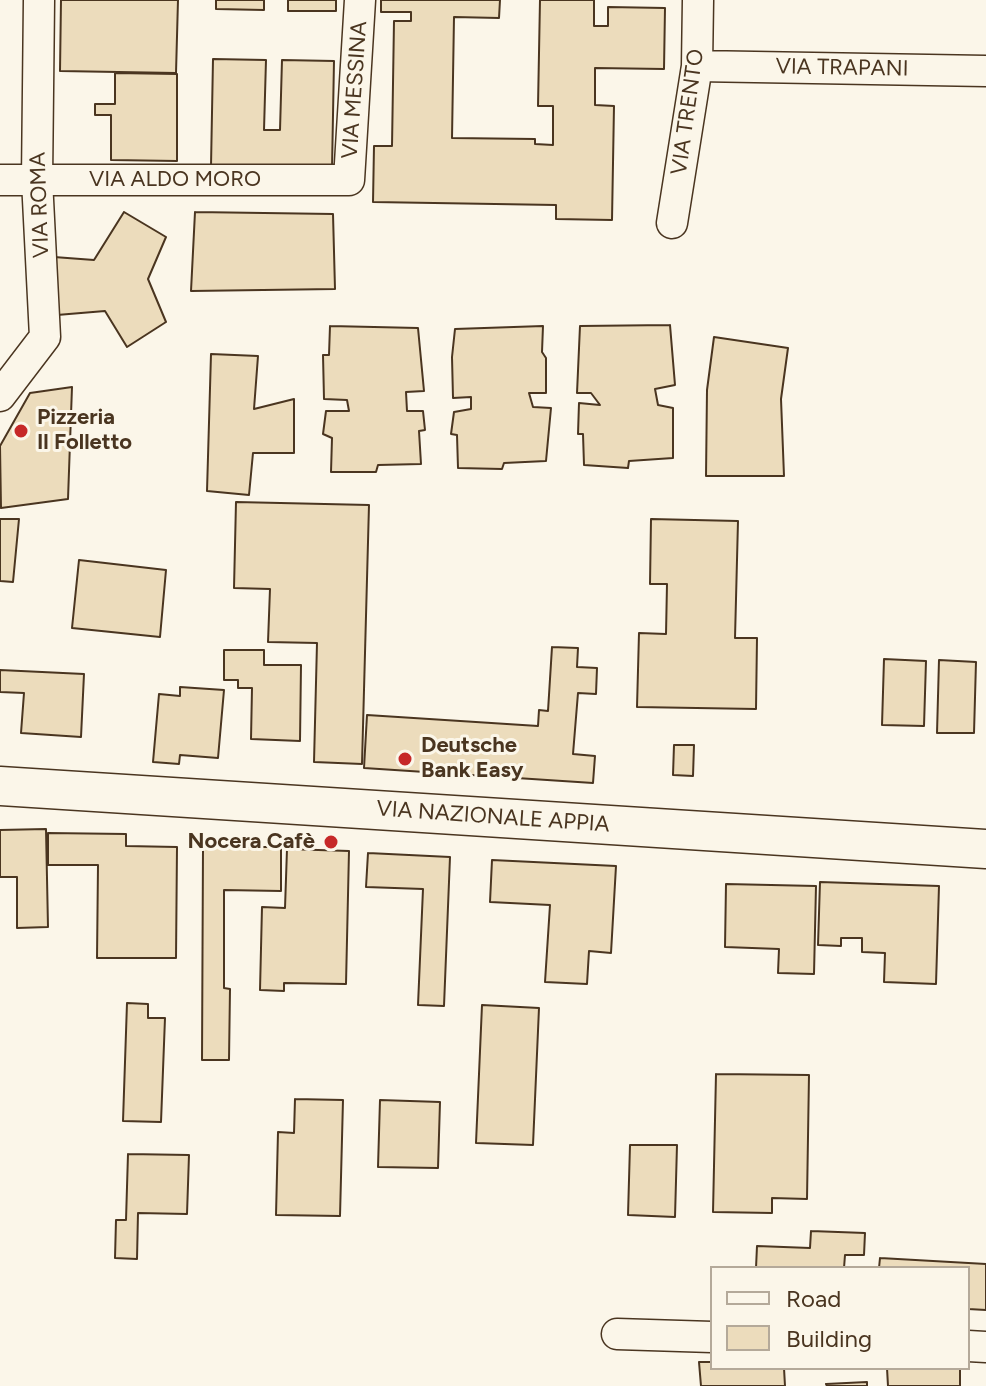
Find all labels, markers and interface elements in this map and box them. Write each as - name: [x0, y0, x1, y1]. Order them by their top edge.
- street label: VIA MESSINA: [337, 20, 373, 160]
- street label: VIA TRENTO: [666, 47, 710, 177]
- street label: VIA TRAPANI: [775, 54, 909, 82]
- street label: VIA ROMA: [25, 152, 55, 258]
- street label: VIA ALDO MORO: [89, 167, 261, 193]
- place label: Pizzeria Il Folletto: [37, 405, 132, 456]
- marker: Pizzeria Il Folletto: [12, 422, 30, 440]
- place label: Deutsche Bank Easy: [421, 733, 523, 784]
- marker: Deutsche Bank Easy: [396, 750, 414, 768]
- street label: VIA NAZIONALE APPIA: [376, 796, 610, 838]
- place label: Nocera Cafè: [187, 829, 315, 855]
- marker: Nocera Cafè: [322, 833, 340, 851]
- legend: [710, 1266, 970, 1370]
- text: Road: [786, 1284, 841, 1313]
- text: Building: [786, 1324, 872, 1353]

